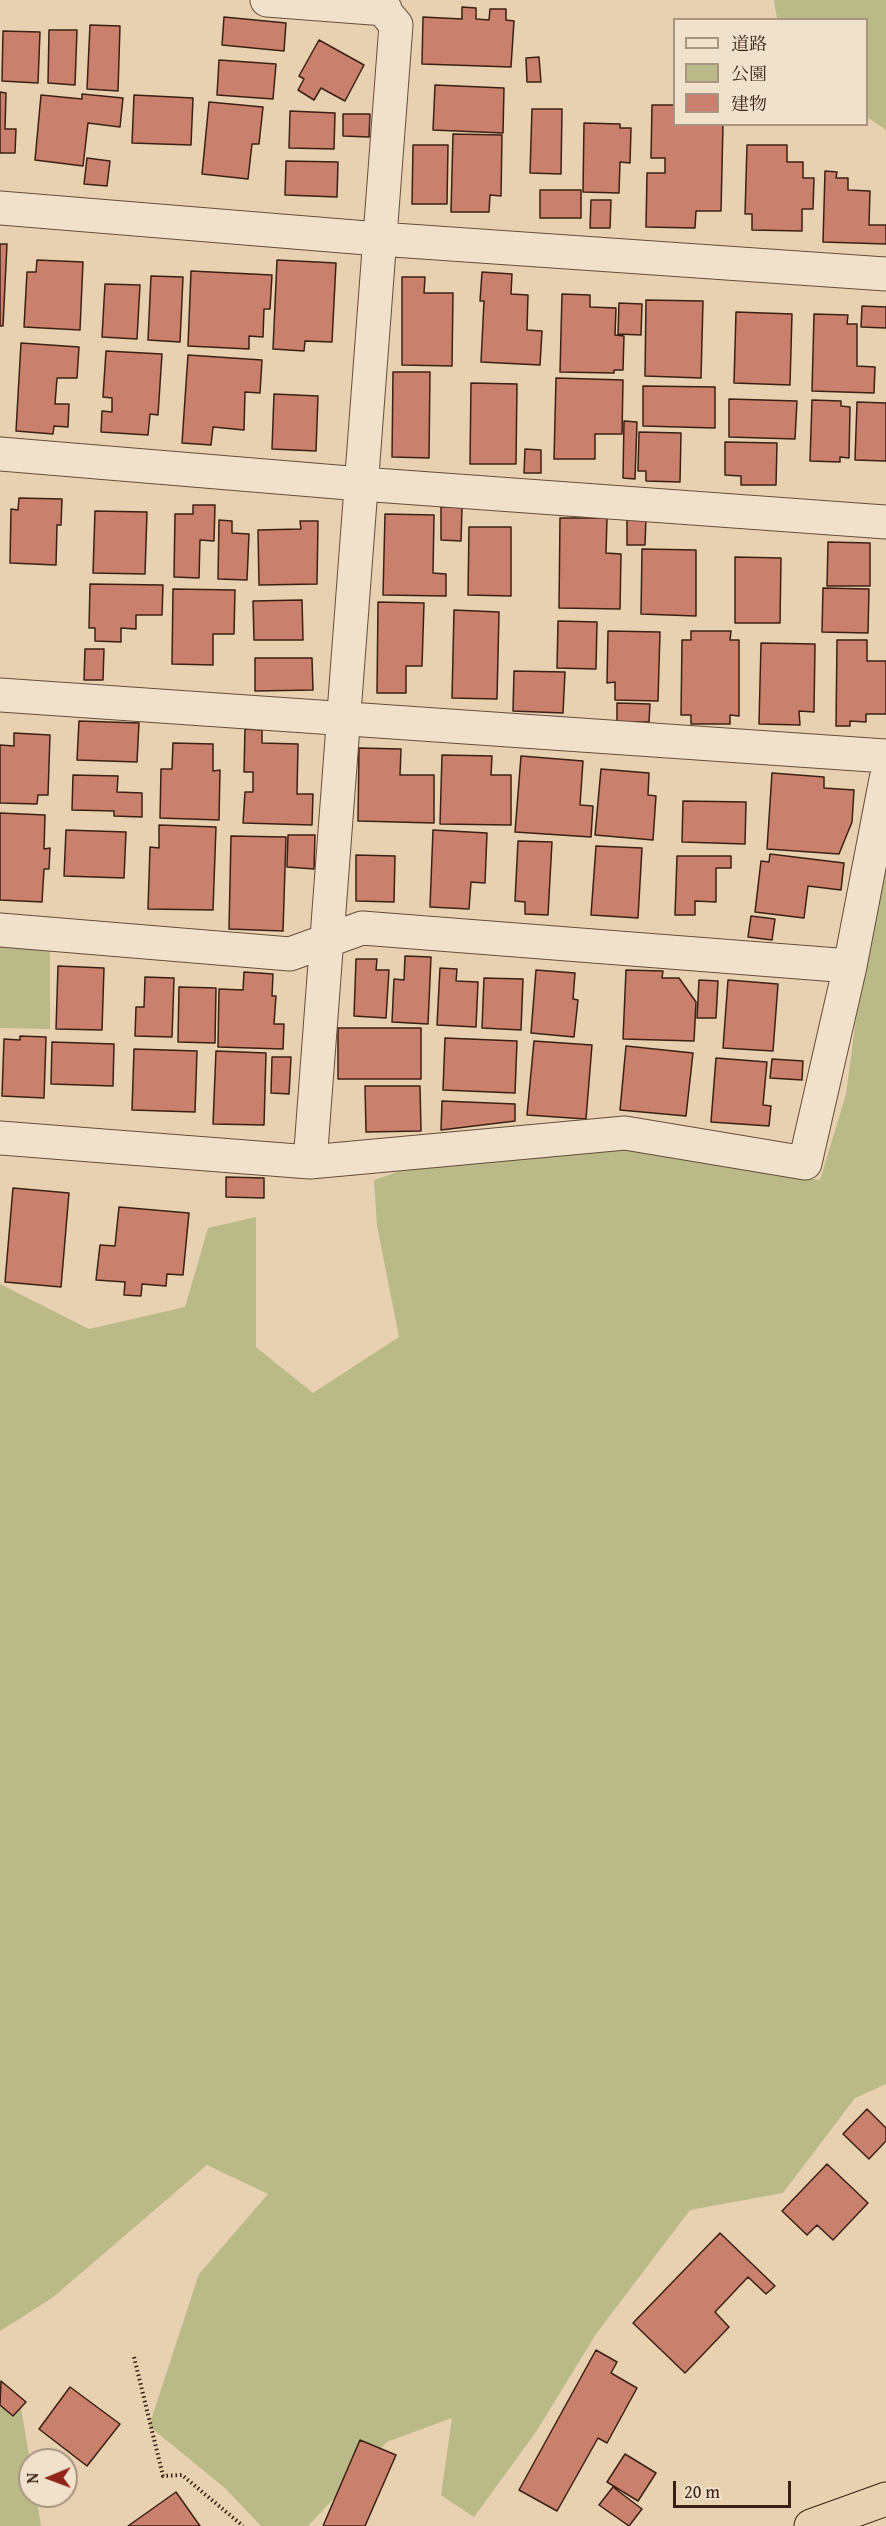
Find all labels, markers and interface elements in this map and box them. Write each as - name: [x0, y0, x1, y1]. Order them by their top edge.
- legend: [673, 18, 868, 126]
- text: 道路: [731, 30, 767, 57]
- text: 公園: [731, 60, 767, 87]
- text: 建物: [731, 90, 767, 117]
- north arrow: [18, 2448, 78, 2508]
- scale bar: [676, 2469, 794, 2507]
- text: N: [20, 2473, 44, 2484]
- text: 20 m: [684, 2478, 720, 2505]

